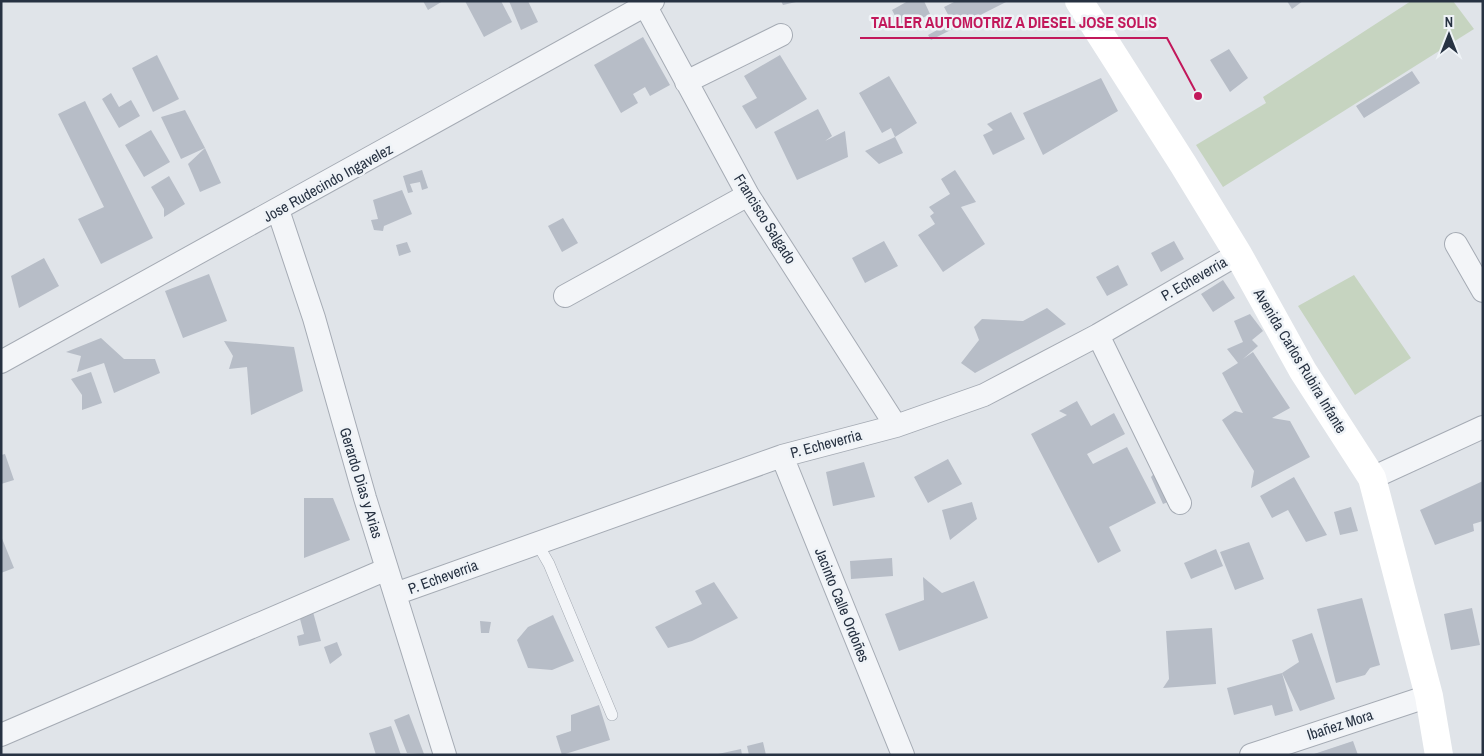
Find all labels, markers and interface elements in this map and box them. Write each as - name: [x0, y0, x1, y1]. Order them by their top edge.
- callout: TALLER AUTOMOTRIZ A DIESEL JOSE SOLIS: [860, 7, 1167, 38]
- north arrow: [1424, 10, 1474, 60]
- text: TALLER AUTOMOTRIZ A DIESEL JOSE SOLIS: [871, 11, 1157, 33]
- text: N: [1445, 13, 1453, 31]
- street label: Jose Rudecindo Ingavelez: [259, 138, 396, 227]
- street label: Francisco Salgado: [729, 170, 802, 268]
- street label: P. Echeverria: [1157, 251, 1231, 306]
- street label: Avenida Carlos Rubira Infante: [1248, 284, 1352, 437]
- street label: P. Echeverria: [788, 424, 864, 463]
- street label: Gerardo Dias y Arias: [335, 425, 388, 541]
- street label: Jacinto Calle Ordoñes: [810, 544, 875, 665]
- street label: P. Echeverria: [405, 554, 481, 599]
- street label: Ibañez Mora: [1304, 704, 1376, 745]

